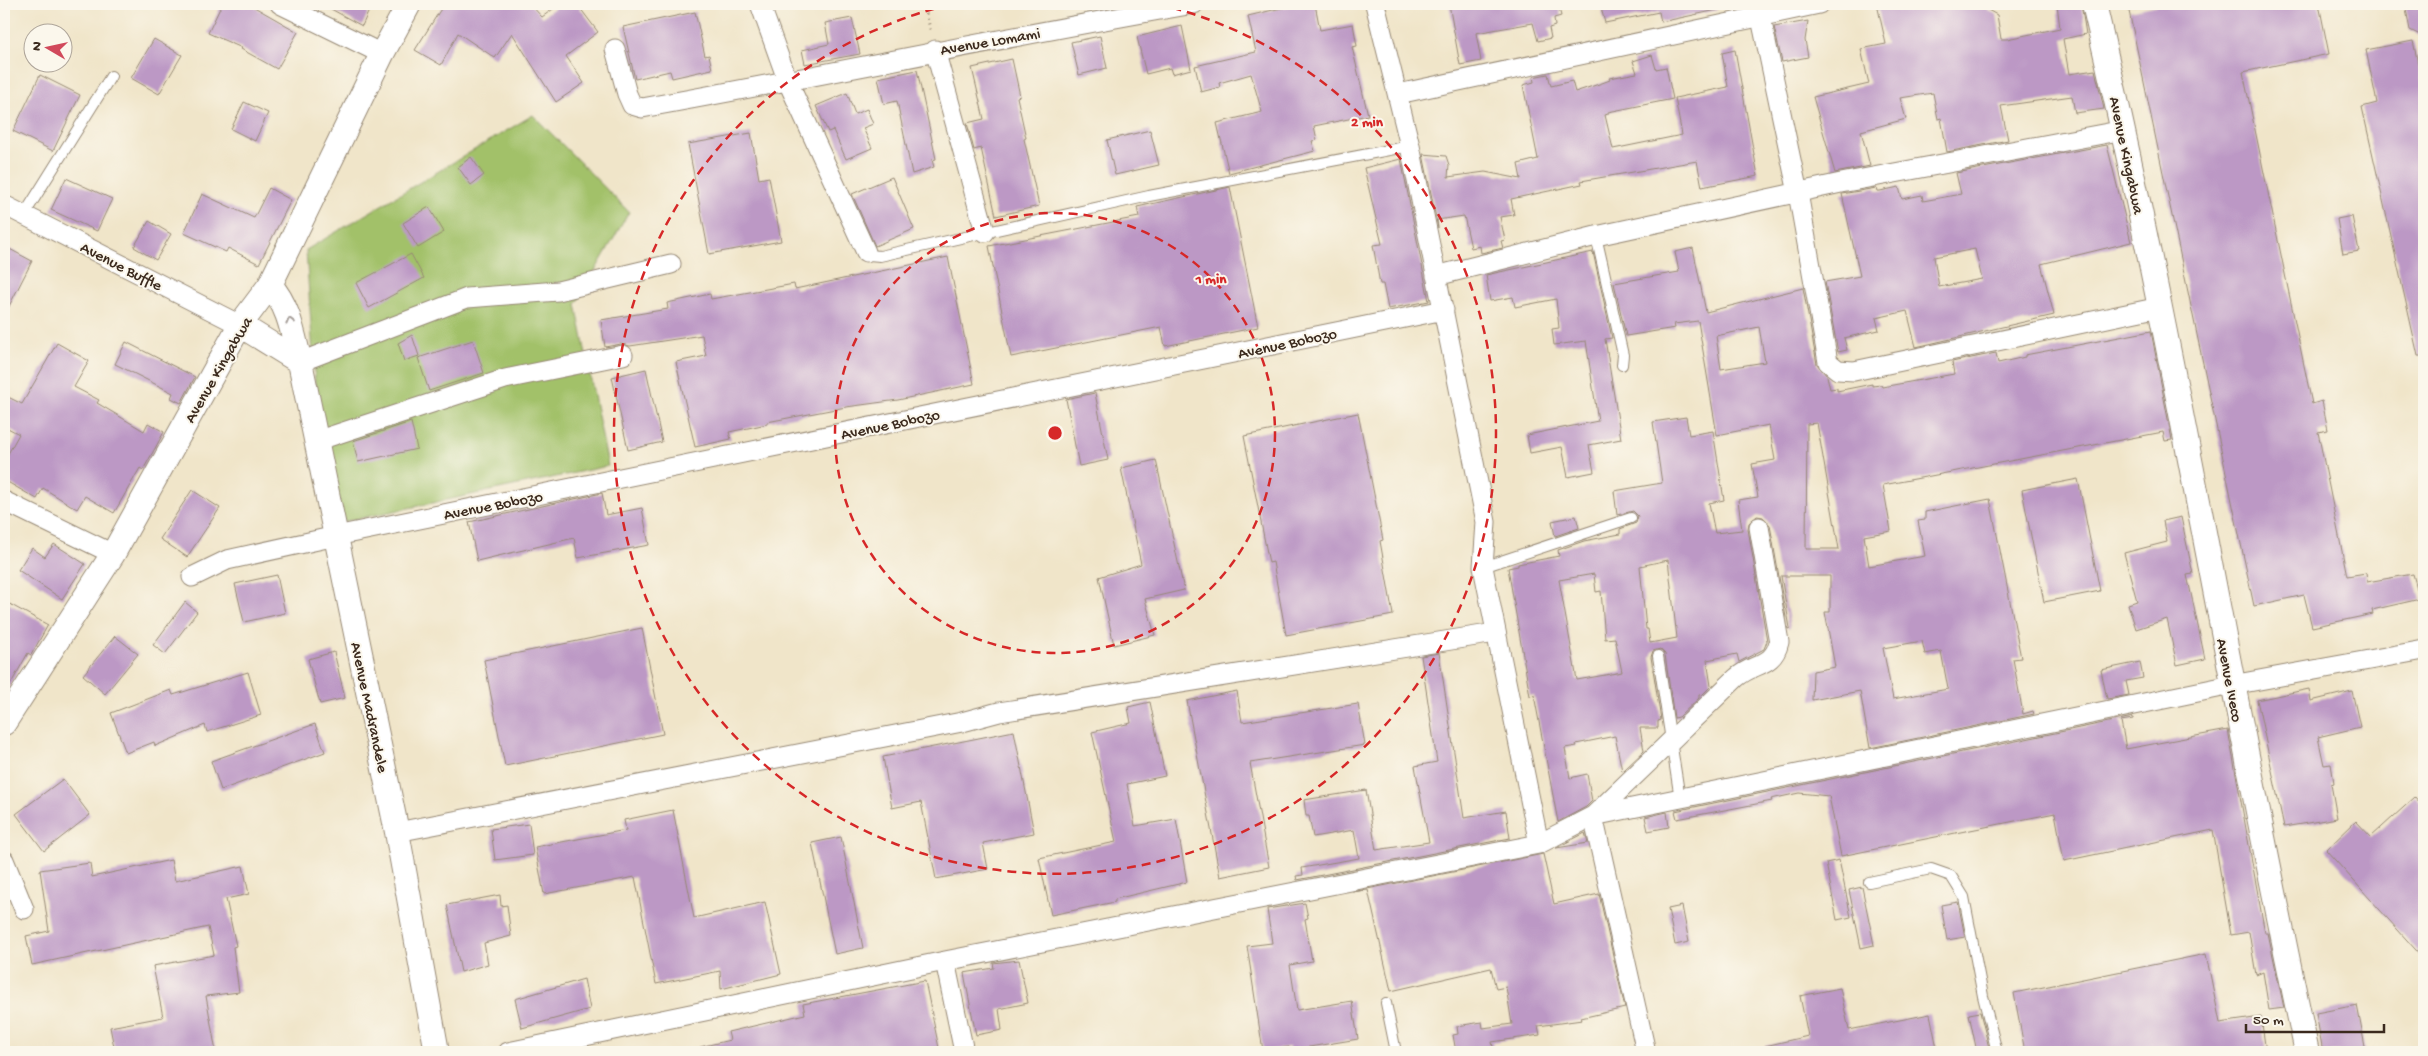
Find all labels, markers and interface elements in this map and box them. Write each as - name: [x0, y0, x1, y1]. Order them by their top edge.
- north arrow: [22, 22, 72, 72]
- street label: Avenue Lomami: [939, 25, 1042, 62]
- text: N: [29, 41, 47, 52]
- street label: Avenue Kingabwa: [2103, 95, 2147, 217]
- text: 2 min: [1351, 114, 1384, 132]
- street label: Avenue Buffle: [76, 239, 165, 297]
- text: 1 min: [1195, 271, 1227, 289]
- street label: Avenue Kingabwa: [182, 313, 259, 427]
- one-way arrow: [285, 317, 296, 326]
- street label: Avenue Bobozo: [1237, 326, 1339, 365]
- street label: Avenue Bobozo: [840, 407, 942, 446]
- centre of rings: [1046, 424, 1064, 442]
- street label: Avenue Bobozo: [443, 489, 545, 526]
- street label: Avenue Iveco: [2210, 637, 2245, 724]
- street label: Avenue Madrandele: [344, 641, 391, 775]
- scale bar: [2246, 1001, 2383, 1033]
- text: 50 m: [2253, 1012, 2284, 1030]

